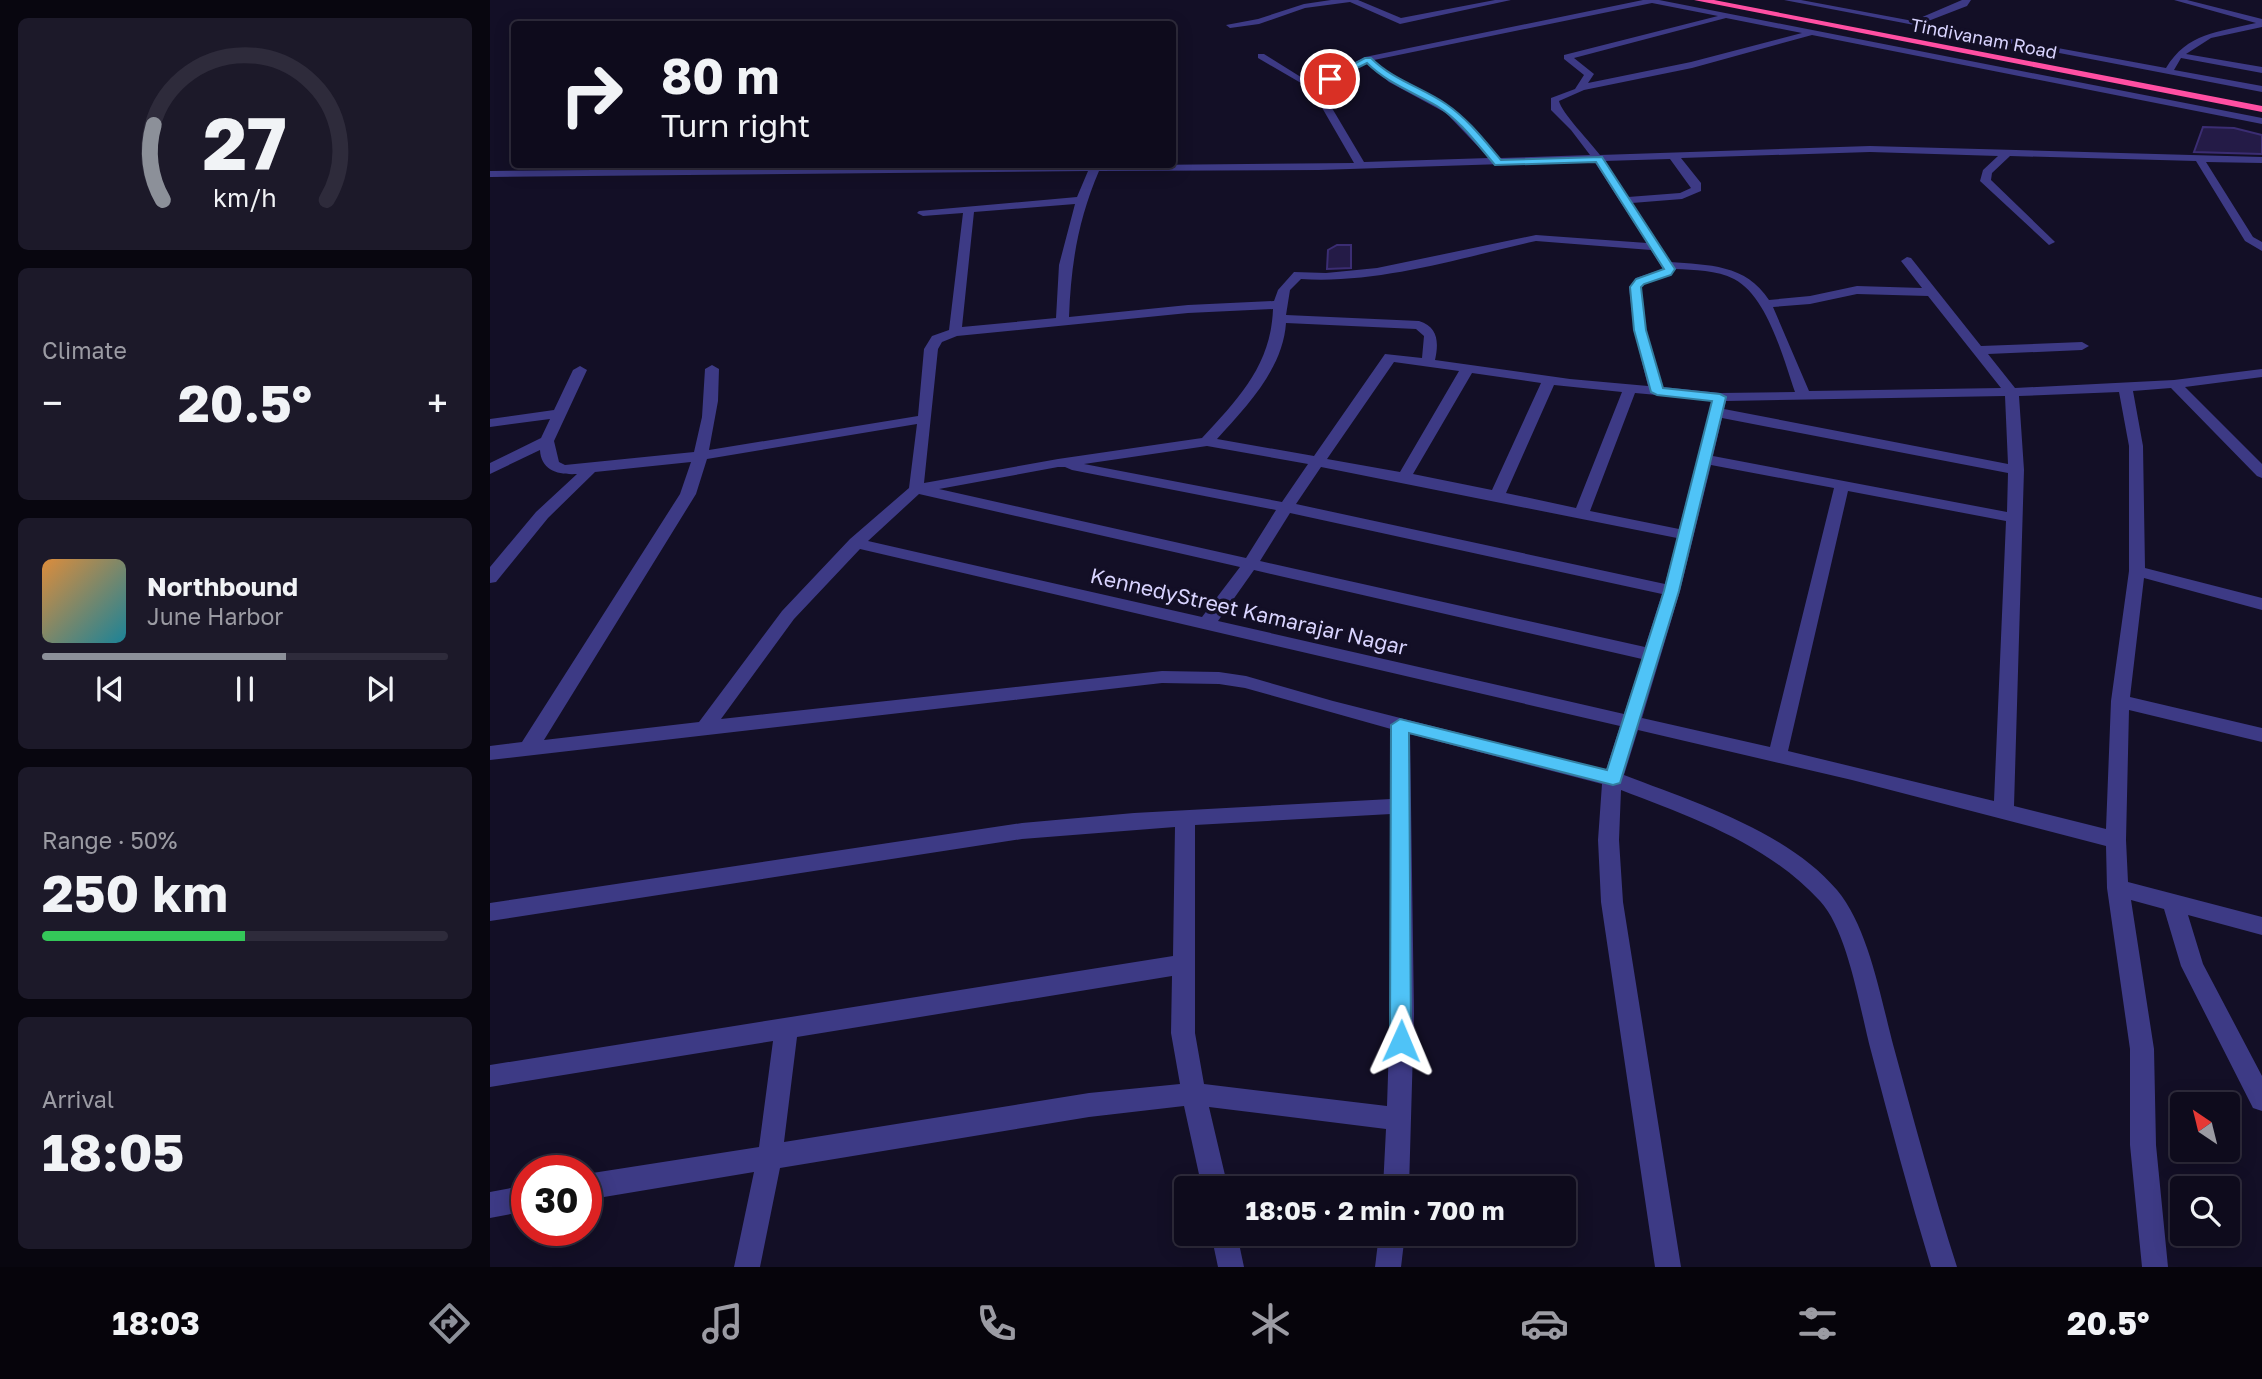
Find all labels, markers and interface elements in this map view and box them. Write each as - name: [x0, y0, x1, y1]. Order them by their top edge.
- street label: Tindivanam Road: [1909, 13, 2059, 63]
- text: 80 m: [661, 46, 779, 105]
- icon: right: [546, 49, 637, 140]
- pin: [1300, 49, 1360, 109]
- icon: arrive: [1311, 60, 1349, 98]
- text: 27: [203, 99, 287, 186]
- text: Turn right: [661, 106, 810, 144]
- text: km/h: [213, 182, 277, 213]
- text: Climate: [42, 336, 127, 364]
- text: 20.5°: [178, 371, 312, 433]
- text: −: [42, 380, 63, 425]
- text: +: [427, 380, 448, 425]
- street label: KennedyStreet Kamarajar Nagar: [1088, 562, 1410, 660]
- text: Northbound: [147, 571, 298, 602]
- text: June Harbor: [147, 602, 283, 630]
- icon: previous: [91, 670, 129, 708]
- icon: pause: [226, 670, 264, 708]
- icon: next: [361, 670, 399, 708]
- text: Range · 50%: [42, 826, 177, 854]
- text: 250 km: [42, 861, 228, 923]
- position arrow: [1364, 1004, 1438, 1078]
- text: Arrival: [42, 1085, 114, 1113]
- north arrow: [2170, 1092, 2240, 1162]
- map controls: [2170, 1092, 2240, 1246]
- text: 18:05: [42, 1120, 184, 1182]
- speed limit sign: 30: [511, 1155, 602, 1246]
- button: search: [2170, 1176, 2240, 1246]
- text: 18:05 · 2 min · 700 m: [1246, 1195, 1504, 1226]
- icon: directions: [425, 1299, 474, 1348]
- icon: music: [698, 1299, 747, 1348]
- icon: phone: [972, 1299, 1021, 1348]
- icon: climate: [1246, 1299, 1295, 1348]
- icon: car: [1520, 1299, 1569, 1348]
- icon: filters: [1793, 1299, 1842, 1348]
- text: 18:03: [112, 1304, 200, 1342]
- text: 20.5°: [2067, 1304, 2150, 1342]

